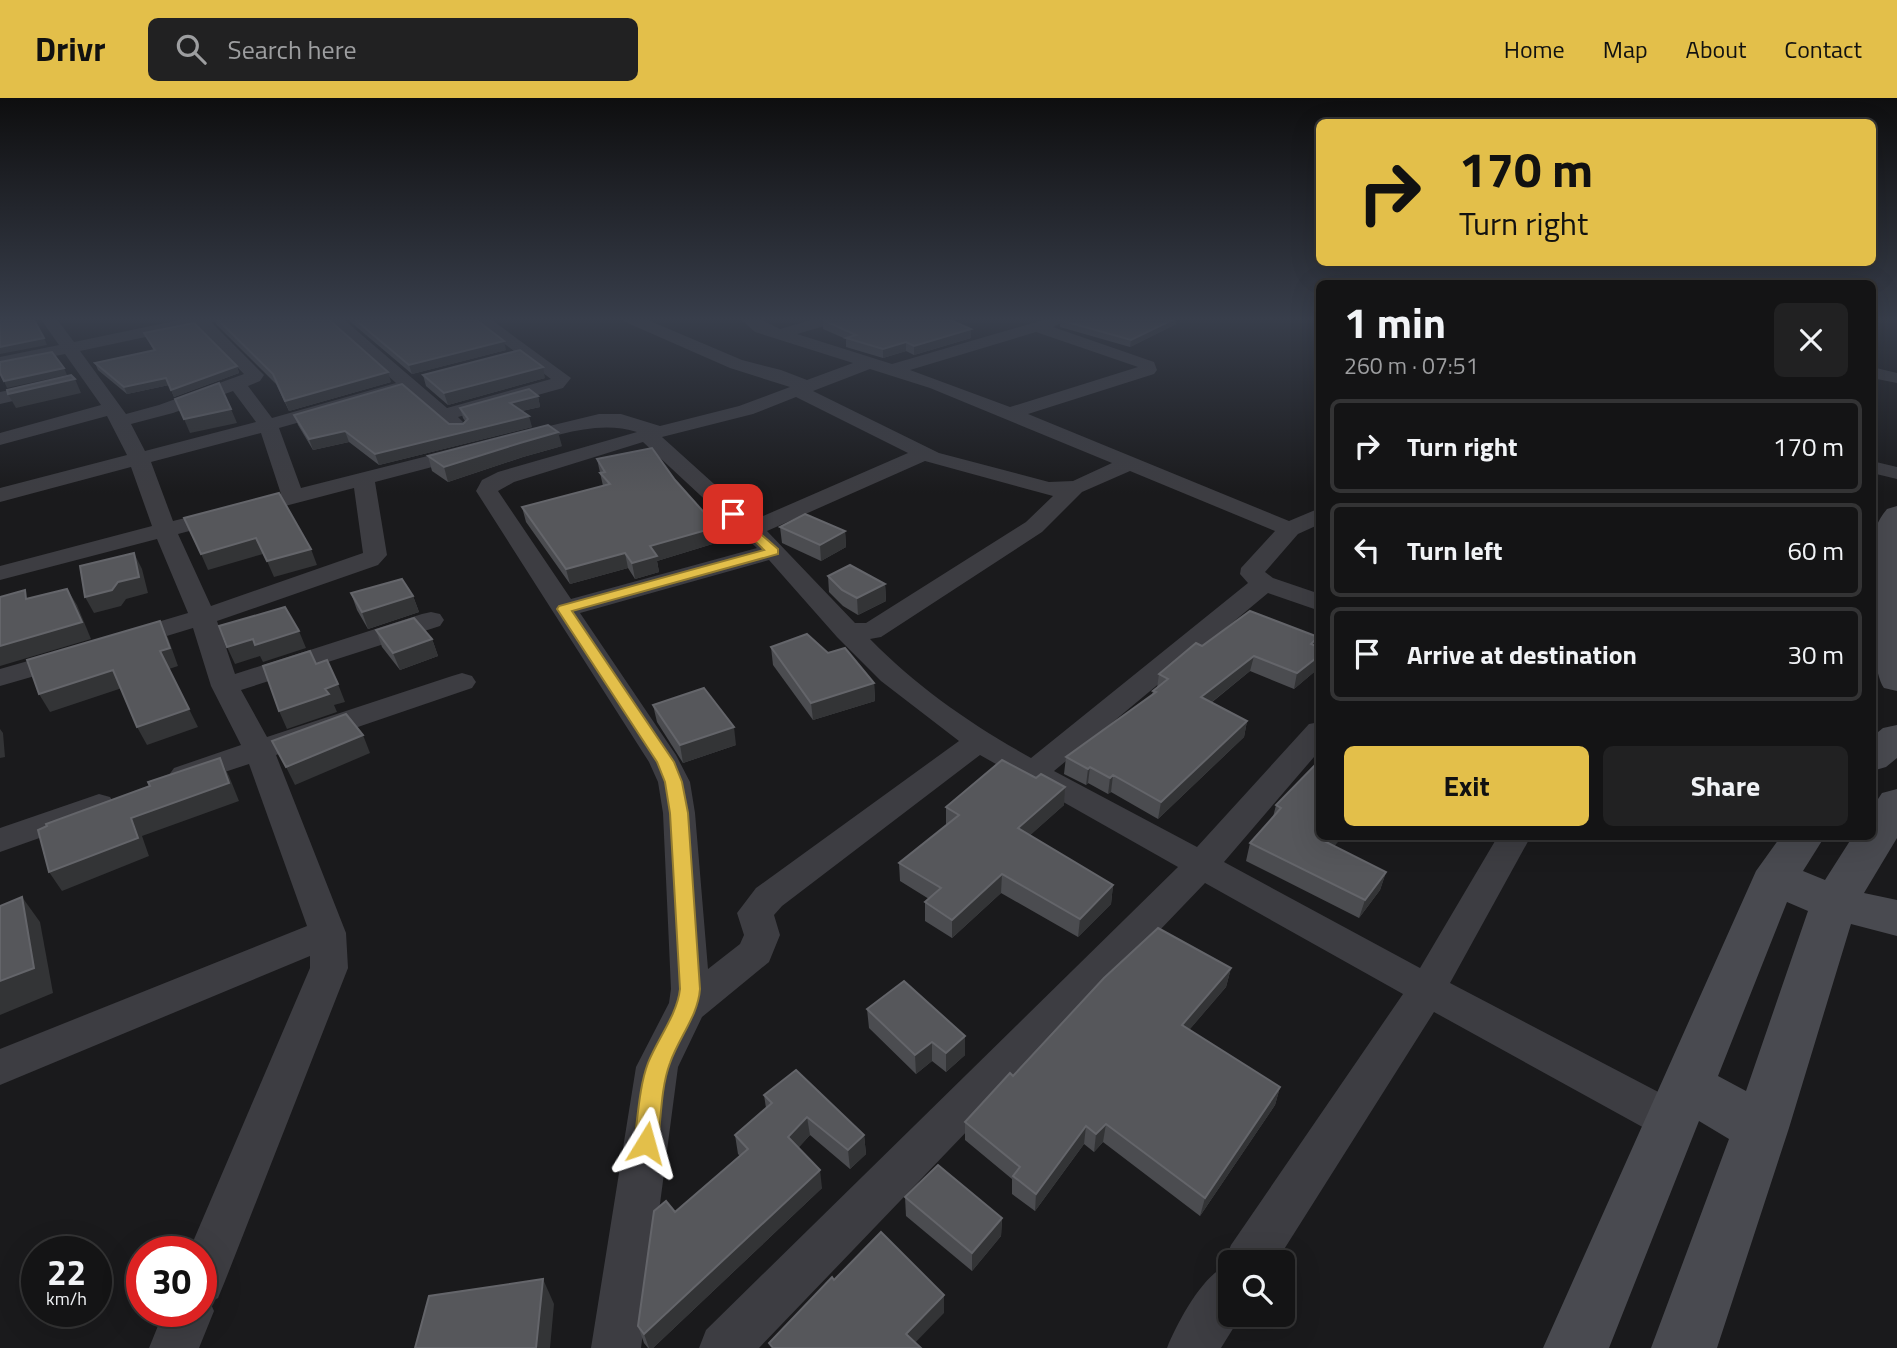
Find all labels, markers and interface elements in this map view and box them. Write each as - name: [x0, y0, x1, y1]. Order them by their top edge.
- search box: [148, 18, 638, 81]
- text: Drivr: [35, 24, 106, 74]
- icon: search: [172, 30, 210, 68]
- text: Search here: [228, 30, 357, 69]
- text: Home: [1504, 31, 1565, 67]
- text: Map: [1603, 31, 1648, 67]
- text: About: [1686, 31, 1746, 67]
- text: Contact: [1784, 31, 1862, 67]
- text: 170 m: [1459, 131, 1593, 206]
- icon: right: [1344, 147, 1435, 238]
- text: Turn right: [1459, 199, 1588, 247]
- text: 1 min: [1344, 290, 1446, 354]
- button: close: [1774, 303, 1848, 377]
- text: 260 m · 07:51: [1344, 348, 1479, 383]
- icon: right: [1348, 427, 1386, 465]
- text: Turn right: [1407, 427, 1518, 466]
- text: 170 m: [1773, 427, 1844, 466]
- pin: [703, 484, 763, 544]
- icon: arrive: [714, 495, 752, 533]
- icon: left: [1348, 531, 1386, 569]
- text: Turn left: [1407, 531, 1502, 570]
- text: 60 m: [1787, 531, 1844, 570]
- icon: arrive: [1348, 635, 1386, 673]
- text: Arrive at destination: [1407, 635, 1637, 674]
- text: 30 m: [1787, 635, 1844, 674]
- button: Exit: [1344, 746, 1589, 826]
- button: Share: [1603, 746, 1848, 826]
- position arrow: [609, 1106, 683, 1180]
- speed limit sign: 30: [126, 1236, 217, 1327]
- text: 22: [47, 1245, 86, 1299]
- map controls: [1218, 1250, 1295, 1327]
- button: search: [1218, 1250, 1295, 1327]
- text: km/h: [46, 1285, 87, 1312]

